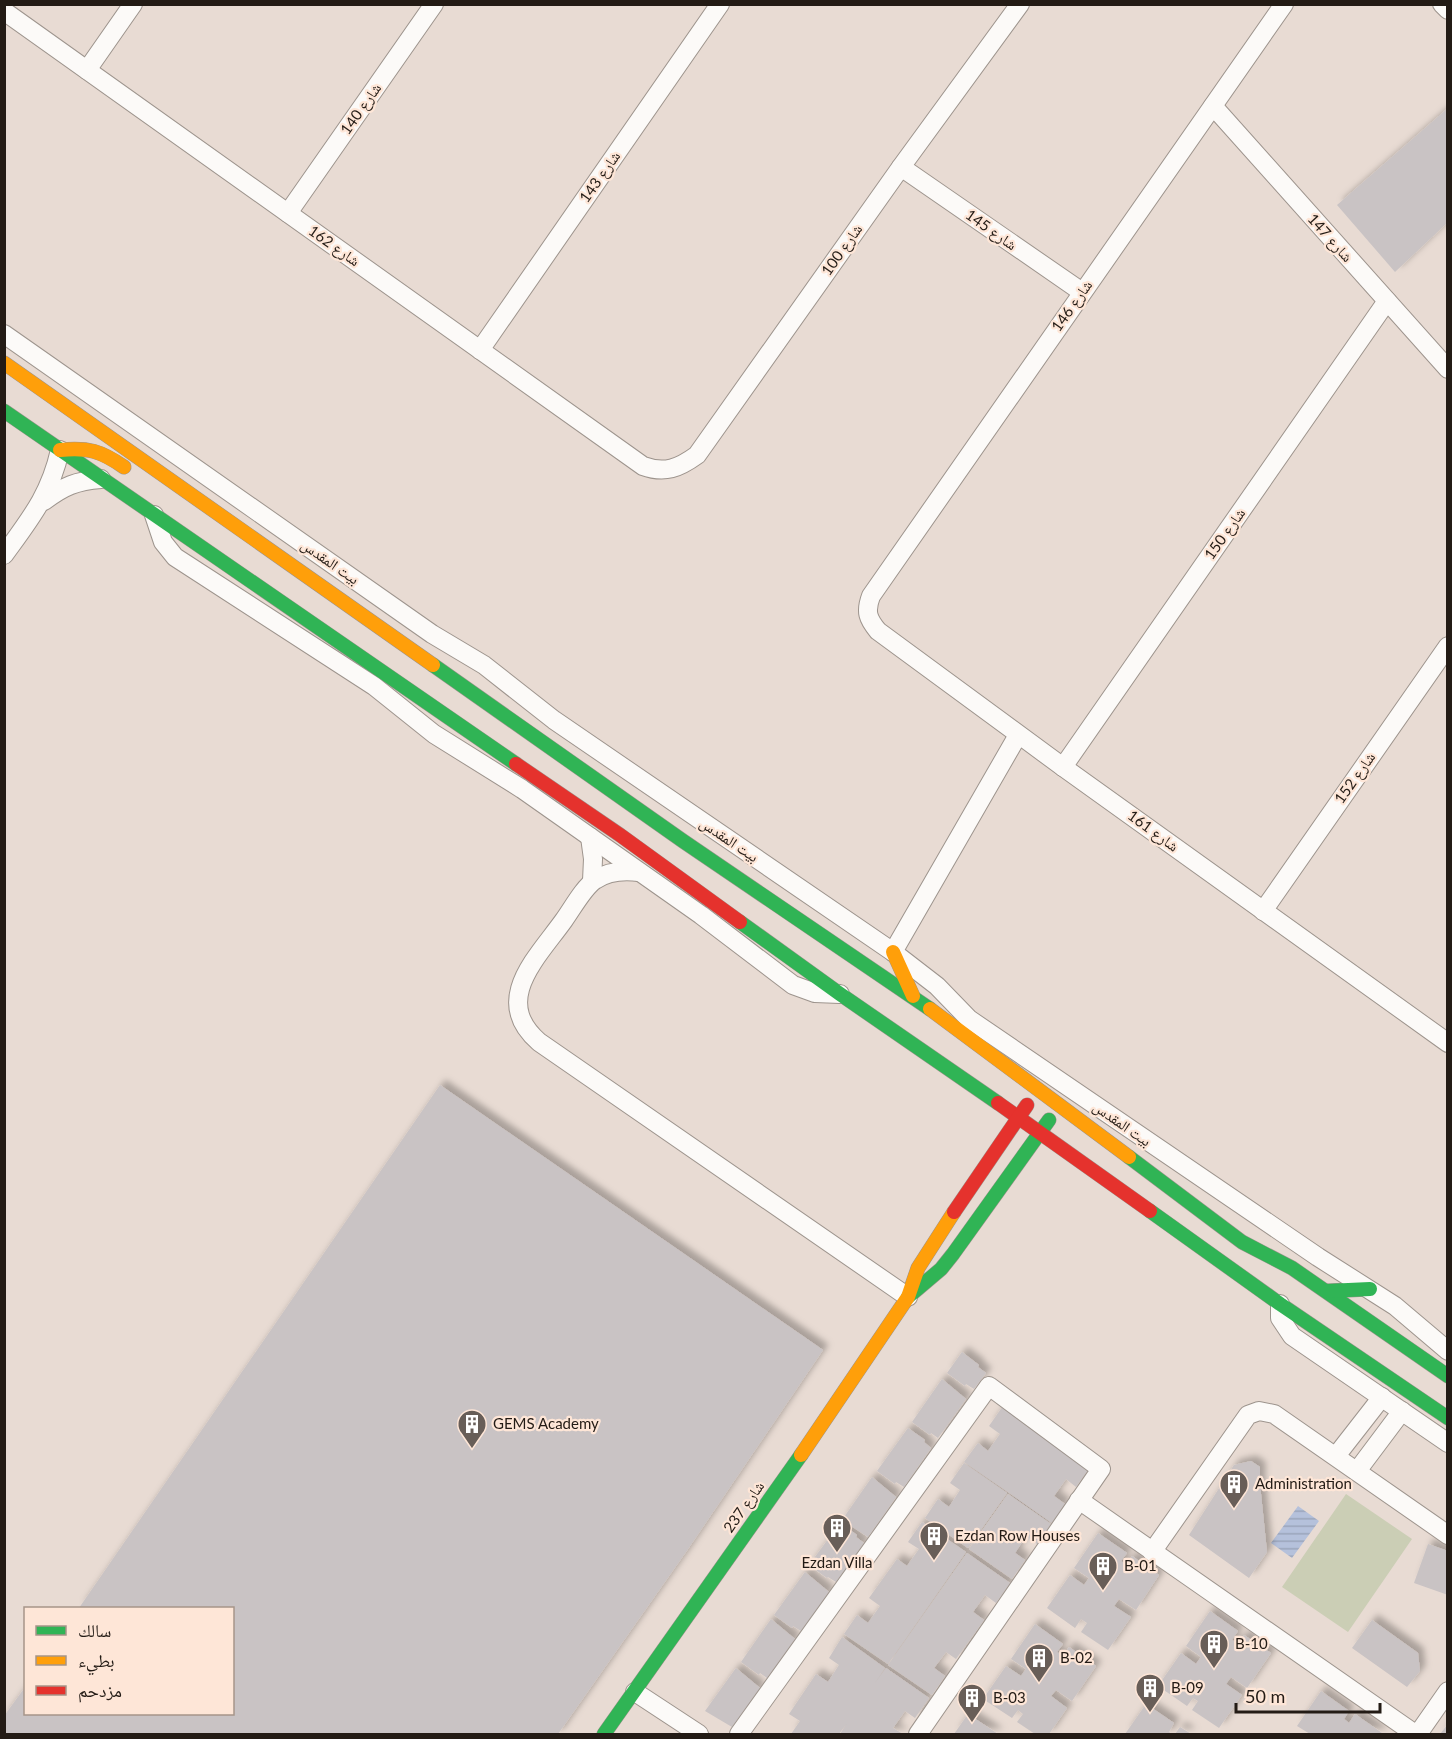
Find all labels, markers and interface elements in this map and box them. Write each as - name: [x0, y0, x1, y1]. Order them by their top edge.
- street label: شارع 140: [336, 79, 386, 139]
- street label: شارع 143: [575, 147, 625, 207]
- street label: شارع 145: [961, 205, 1021, 255]
- street label: شارع 147: [1303, 210, 1357, 267]
- street label: شارع 100: [817, 220, 867, 280]
- street label: شارع 162: [304, 221, 364, 271]
- street label: شارع 146: [1047, 276, 1097, 336]
- street label: شارع 150: [1200, 504, 1250, 564]
- street label: بيت المقدس: [297, 535, 363, 589]
- street label: شارع 152: [1330, 748, 1380, 808]
- street label: شارع 161: [1123, 806, 1183, 856]
- street label: بيت المقدس: [696, 813, 762, 867]
- street label: بيت المقدس: [1089, 1097, 1155, 1151]
- building icon: GEMS Academy: [456, 1408, 488, 1450]
- place label: GEMS Academy: [493, 1414, 599, 1432]
- building icon: Administration: [1218, 1468, 1250, 1510]
- place label: Administration: [1255, 1474, 1352, 1492]
- street label: شارع 237: [719, 1477, 769, 1537]
- building icon: Ezdan Villa: [821, 1512, 853, 1554]
- building icon: Ezdan Row Houses: [918, 1520, 950, 1562]
- place label: Ezdan Row Houses: [955, 1526, 1080, 1544]
- building icon: B-01: [1087, 1550, 1119, 1592]
- place label: Ezdan Villa: [801, 1553, 873, 1571]
- place label: B-01: [1124, 1556, 1157, 1574]
- legend: [24, 1607, 234, 1715]
- text: سالك: [78, 1619, 111, 1641]
- building icon: B-10: [1198, 1628, 1230, 1670]
- place label: B-10: [1235, 1634, 1268, 1652]
- building icon: B-02: [1023, 1642, 1055, 1684]
- place label: B-02: [1060, 1648, 1093, 1666]
- text: بطيء: [78, 1649, 115, 1676]
- building icon: B-09: [1134, 1672, 1166, 1714]
- scale bar: [1236, 1676, 1380, 1714]
- place label: B-09: [1171, 1678, 1204, 1696]
- text: مزدحم: [78, 1679, 122, 1703]
- building icon: B-03: [956, 1682, 988, 1724]
- text: 50 m: [1245, 1685, 1285, 1707]
- place label: B-03: [993, 1688, 1026, 1706]

